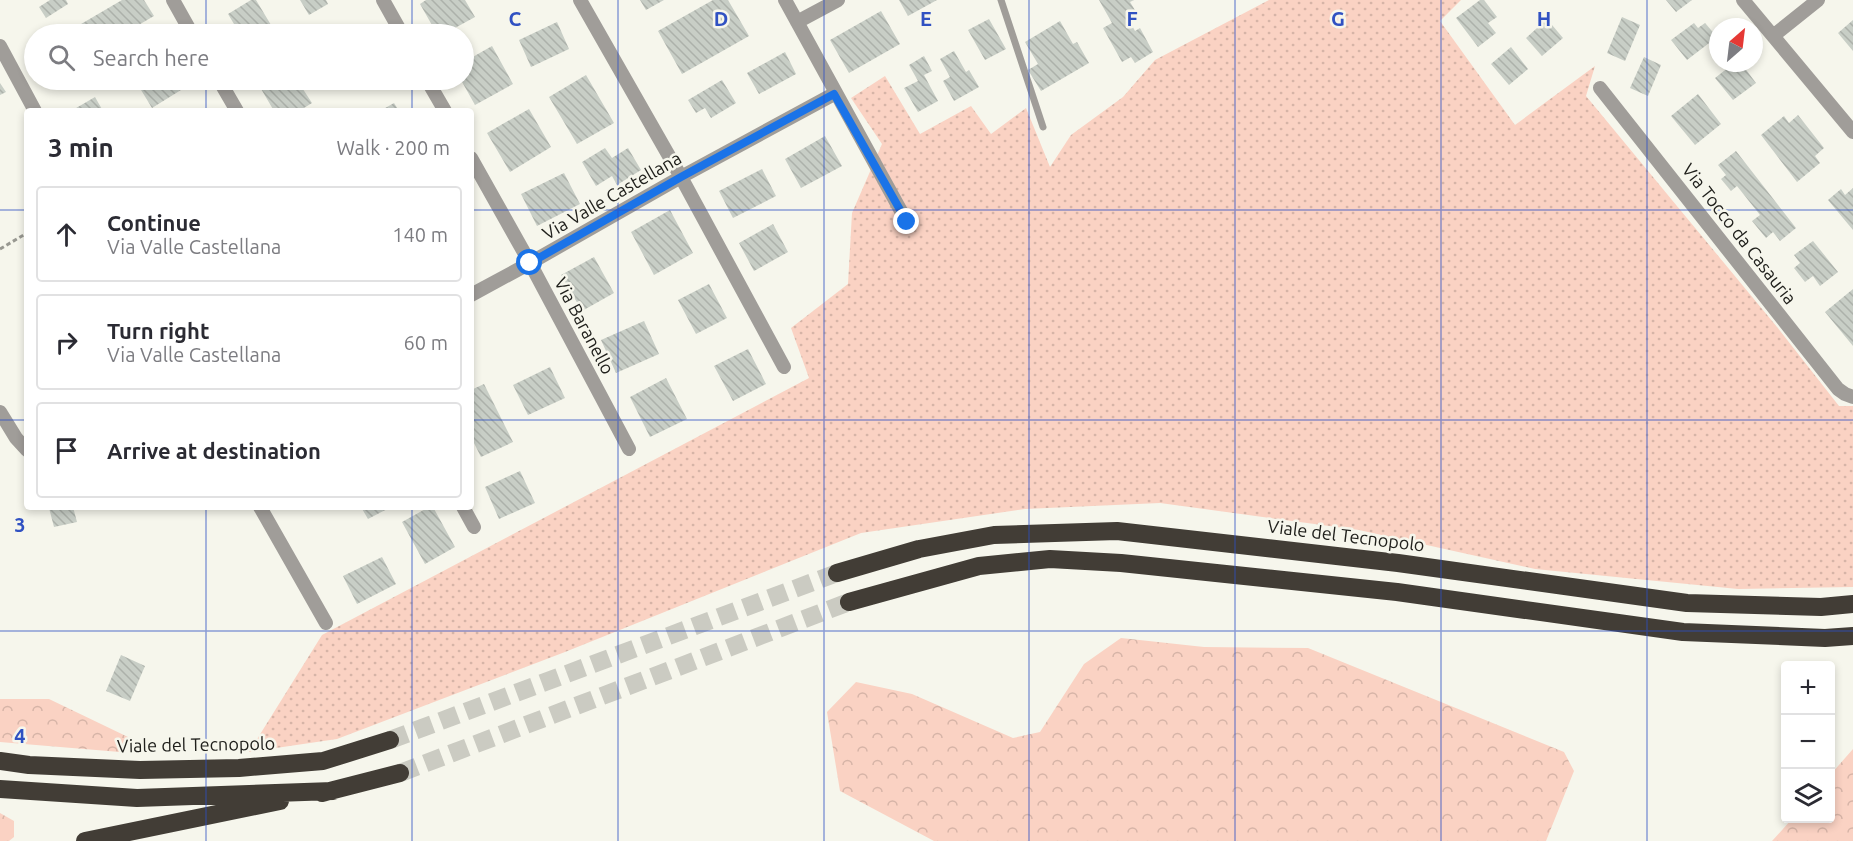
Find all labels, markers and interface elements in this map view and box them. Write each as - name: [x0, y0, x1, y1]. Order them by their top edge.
- text: C: [509, 7, 522, 30]
- text: D: [714, 7, 728, 30]
- text: E: [920, 7, 932, 30]
- text: F: [1126, 7, 1138, 30]
- text: G: [1331, 7, 1345, 30]
- text: H: [1537, 7, 1551, 30]
- north arrow: [1709, 18, 1763, 72]
- search box: [24, 24, 474, 90]
- icon: search: [45, 41, 78, 74]
- text: Search here: [93, 45, 209, 70]
- text: 3 min: [48, 133, 114, 162]
- text: Walk · 200 m: [337, 136, 450, 159]
- street label: Via Valle Castellana: [539, 147, 684, 243]
- street label: Via Tocco da Casauria: [1679, 159, 1801, 308]
- route end: [893, 208, 919, 234]
- text: Continue: [107, 210, 201, 235]
- icon: ahead: [50, 218, 83, 251]
- text: 140 m: [392, 223, 448, 246]
- text: Via Valle Castellana: [107, 235, 281, 258]
- route start: [516, 249, 542, 275]
- street label: Via Baranello: [551, 274, 619, 377]
- text: Turn right: [107, 318, 209, 343]
- icon: right: [50, 326, 83, 359]
- text: 60 m: [404, 331, 448, 354]
- text: Via Valle Castellana: [107, 343, 281, 366]
- icon: arrive: [50, 434, 83, 467]
- text: Arrive at destination: [107, 438, 321, 463]
- text: 3: [14, 513, 26, 536]
- street label: Viale del Tecnopolo: [1266, 515, 1426, 555]
- map controls: [1781, 661, 1835, 823]
- button: +: [1781, 661, 1835, 715]
- button: −: [1781, 715, 1835, 769]
- text: 4: [14, 724, 26, 747]
- street label: Viale del Tecnopolo: [117, 733, 275, 755]
- button: layers: [1781, 769, 1835, 823]

